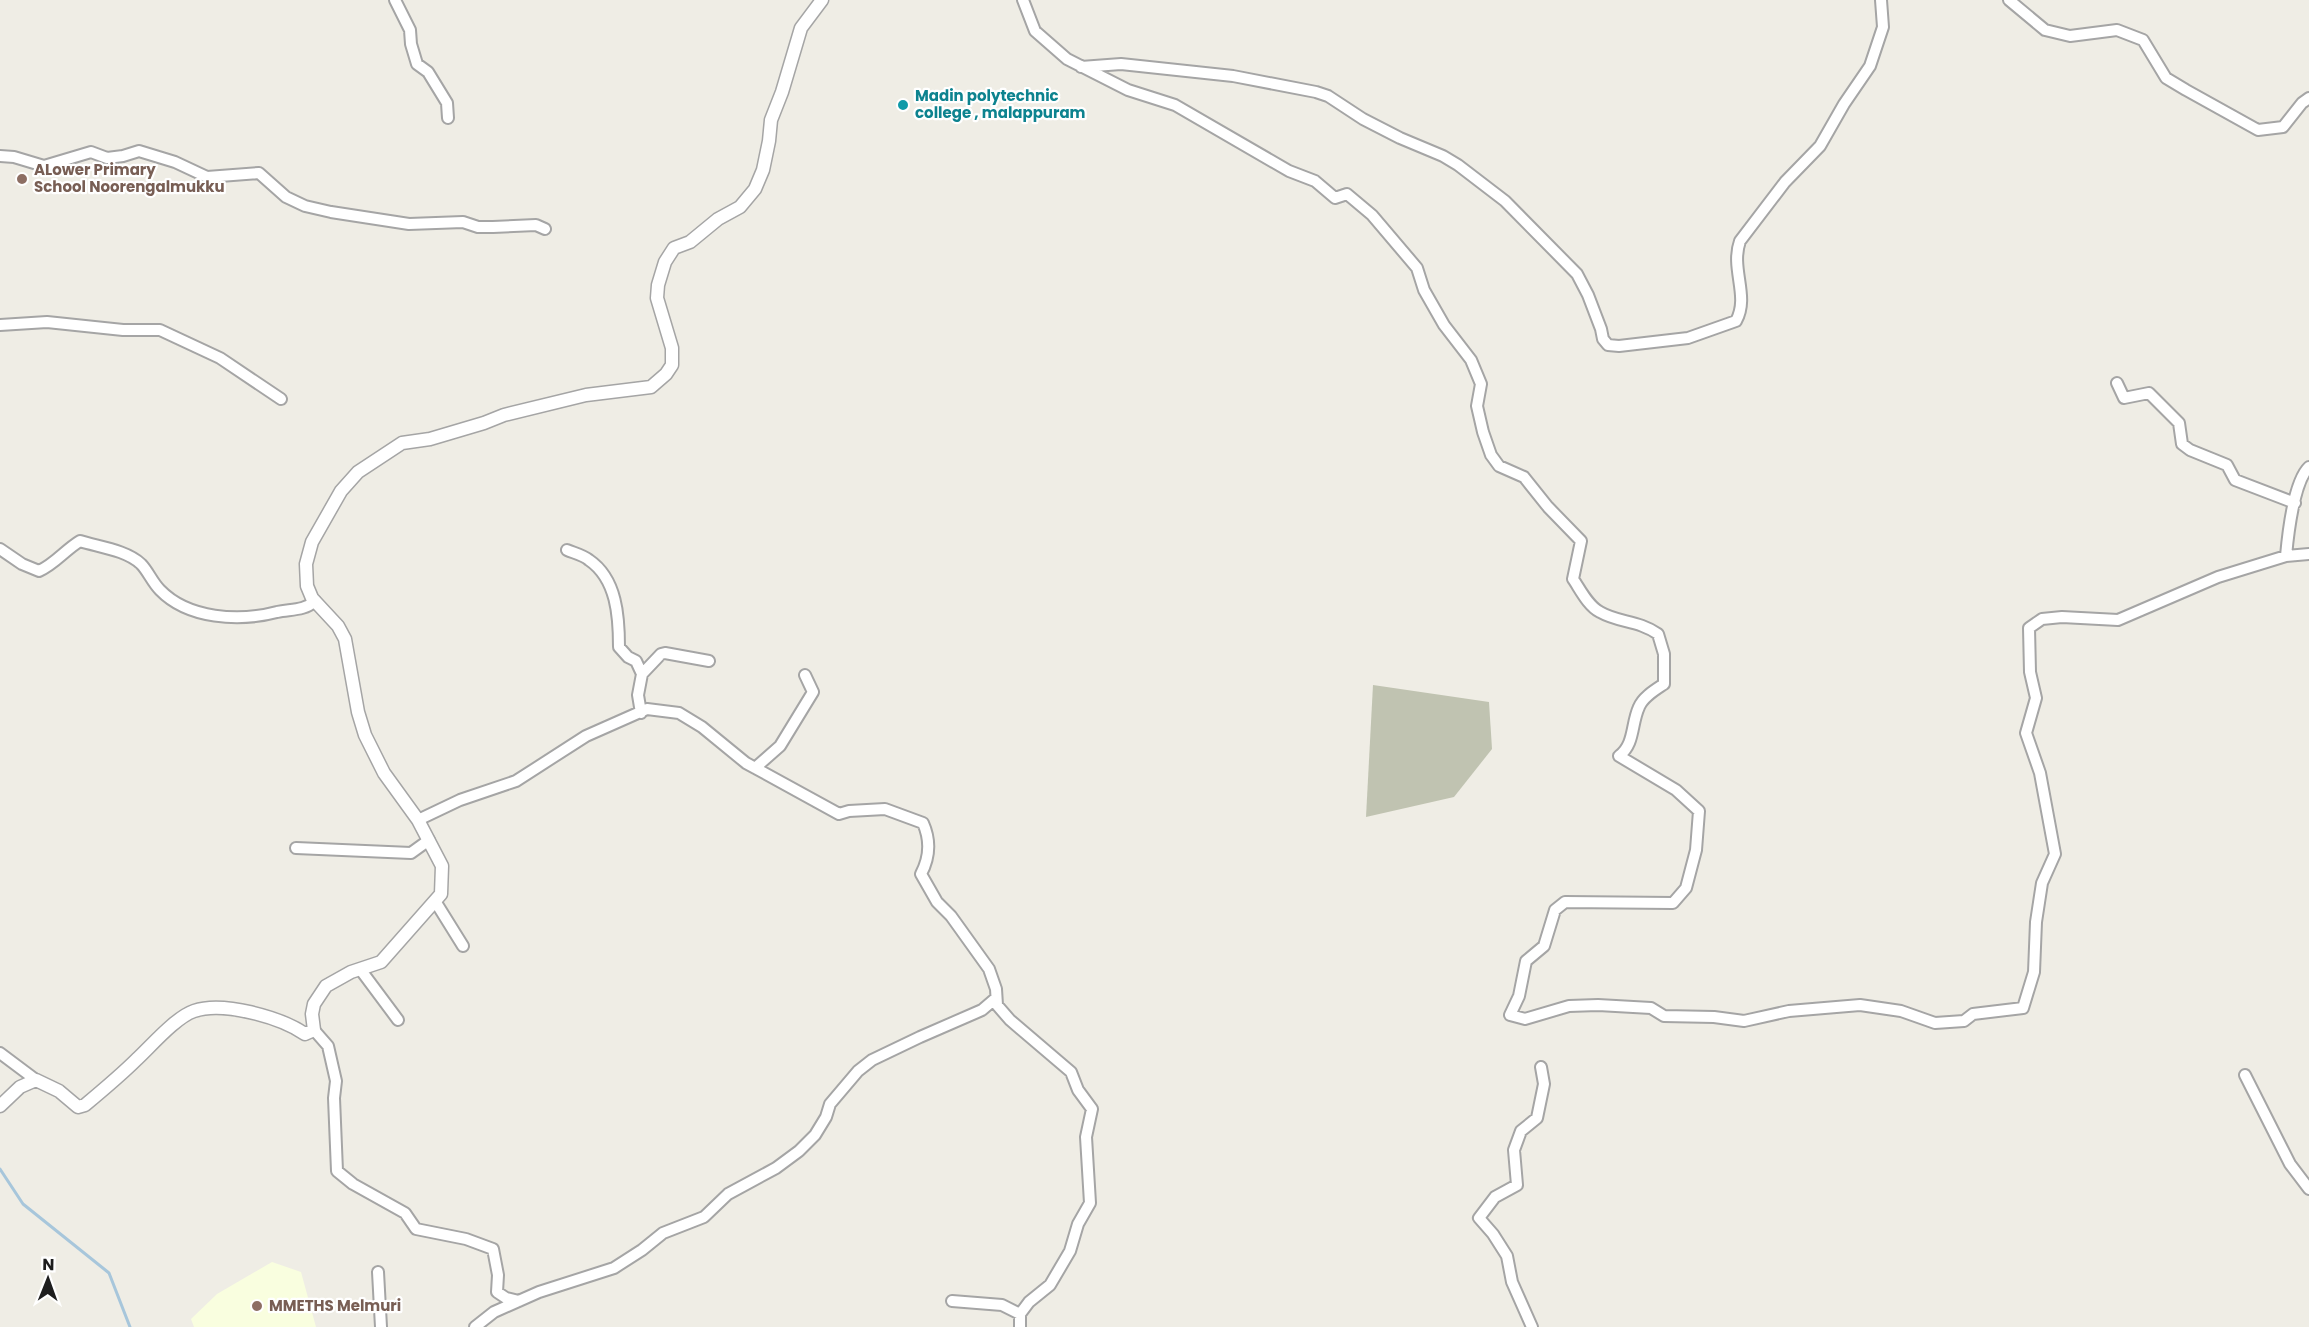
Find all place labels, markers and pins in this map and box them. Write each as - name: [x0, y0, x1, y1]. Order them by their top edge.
- place label: Madin polytechnic college , malappuram: [915, 85, 1086, 123]
- marker: Madin polytechnic college , malappuram: [896, 98, 910, 112]
- place label: ALower Primary School Noorengalmukku: [34, 159, 225, 197]
- marker: ALower Primary School Noorengalmukku: [15, 172, 29, 186]
- place label: MMETHS Melmuri: [269, 1295, 401, 1316]
- marker: MMETHS Melmuri: [250, 1299, 264, 1313]

